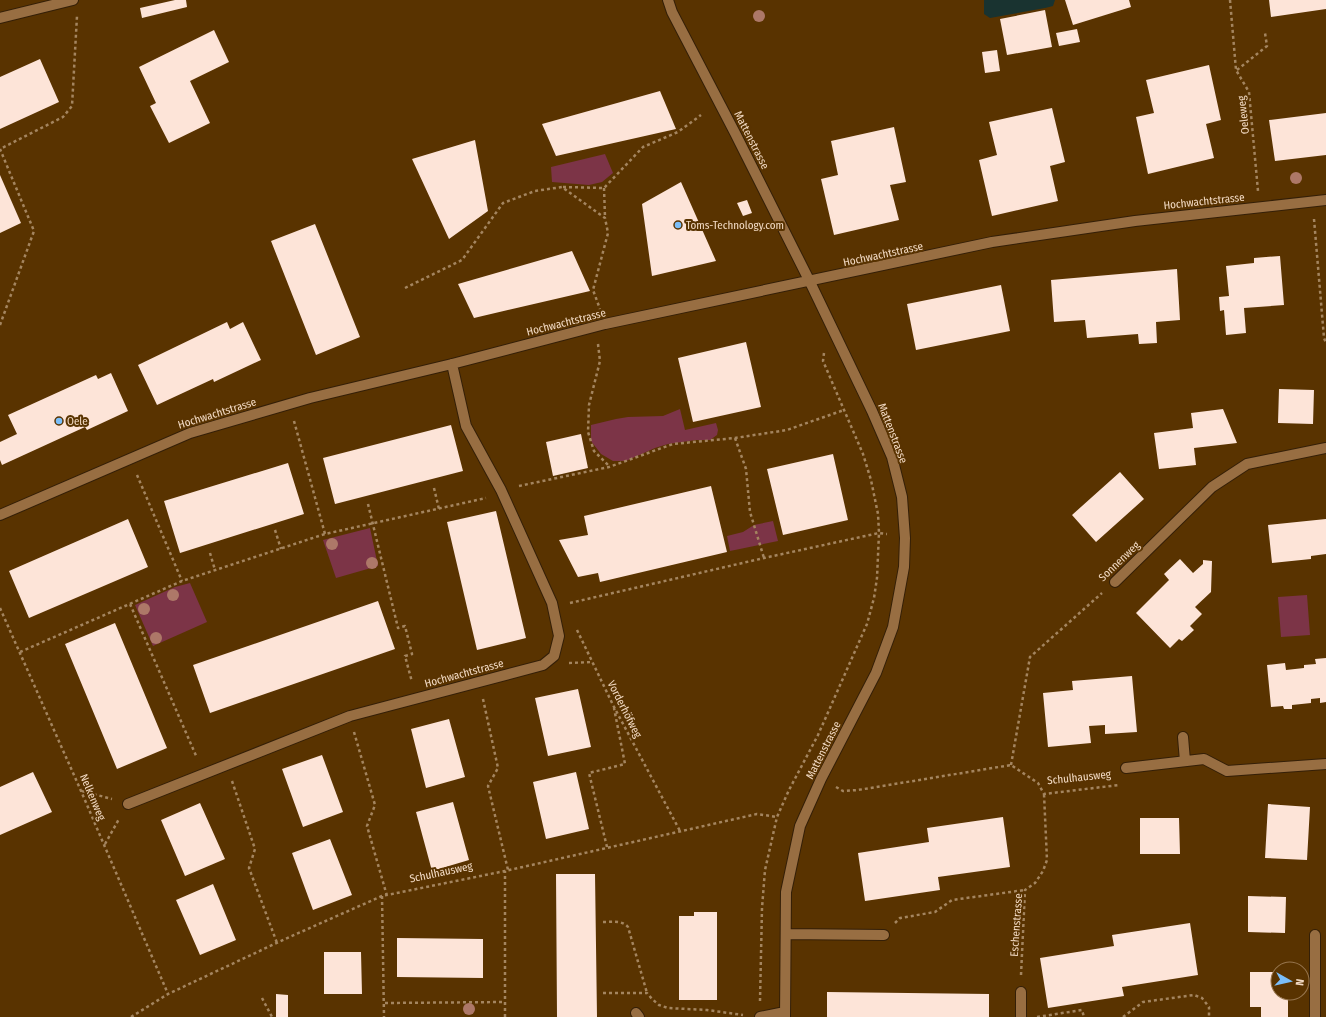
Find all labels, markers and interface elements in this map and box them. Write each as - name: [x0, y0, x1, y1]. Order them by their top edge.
- street label: Oeleweg: [1235, 94, 1252, 135]
- street label: Mattenstrasse: [731, 109, 772, 171]
- street label: Hochwachtstrasse: [1163, 191, 1245, 212]
- place label: Toms-Technology.com: [686, 219, 784, 232]
- marker: Toms-Technology.com: [673, 220, 683, 230]
- street label: Hochwachtstrasse: [842, 240, 924, 269]
- street label: Hochwachtstrasse: [525, 306, 607, 339]
- street label: Hochwachtstrasse: [176, 395, 258, 432]
- street label: Mattenstrasse: [875, 401, 910, 465]
- place label: Oele: [67, 415, 88, 428]
- marker: Oele: [54, 416, 64, 426]
- street label: Sonnenweg: [1096, 538, 1143, 584]
- street label: Hochwachtstrasse: [423, 657, 505, 690]
- street label: Vorderhöfweg: [605, 678, 645, 741]
- street label: Mattenstrasse: [803, 719, 844, 781]
- street label: Schulhausweg: [1047, 768, 1112, 787]
- street label: Nelkenweg: [77, 772, 108, 823]
- street label: Schulhausweg: [408, 859, 475, 886]
- street label: Eschenstrasse: [1008, 893, 1025, 957]
- north arrow: [1270, 961, 1310, 1001]
- text: N: [1293, 978, 1306, 986]

